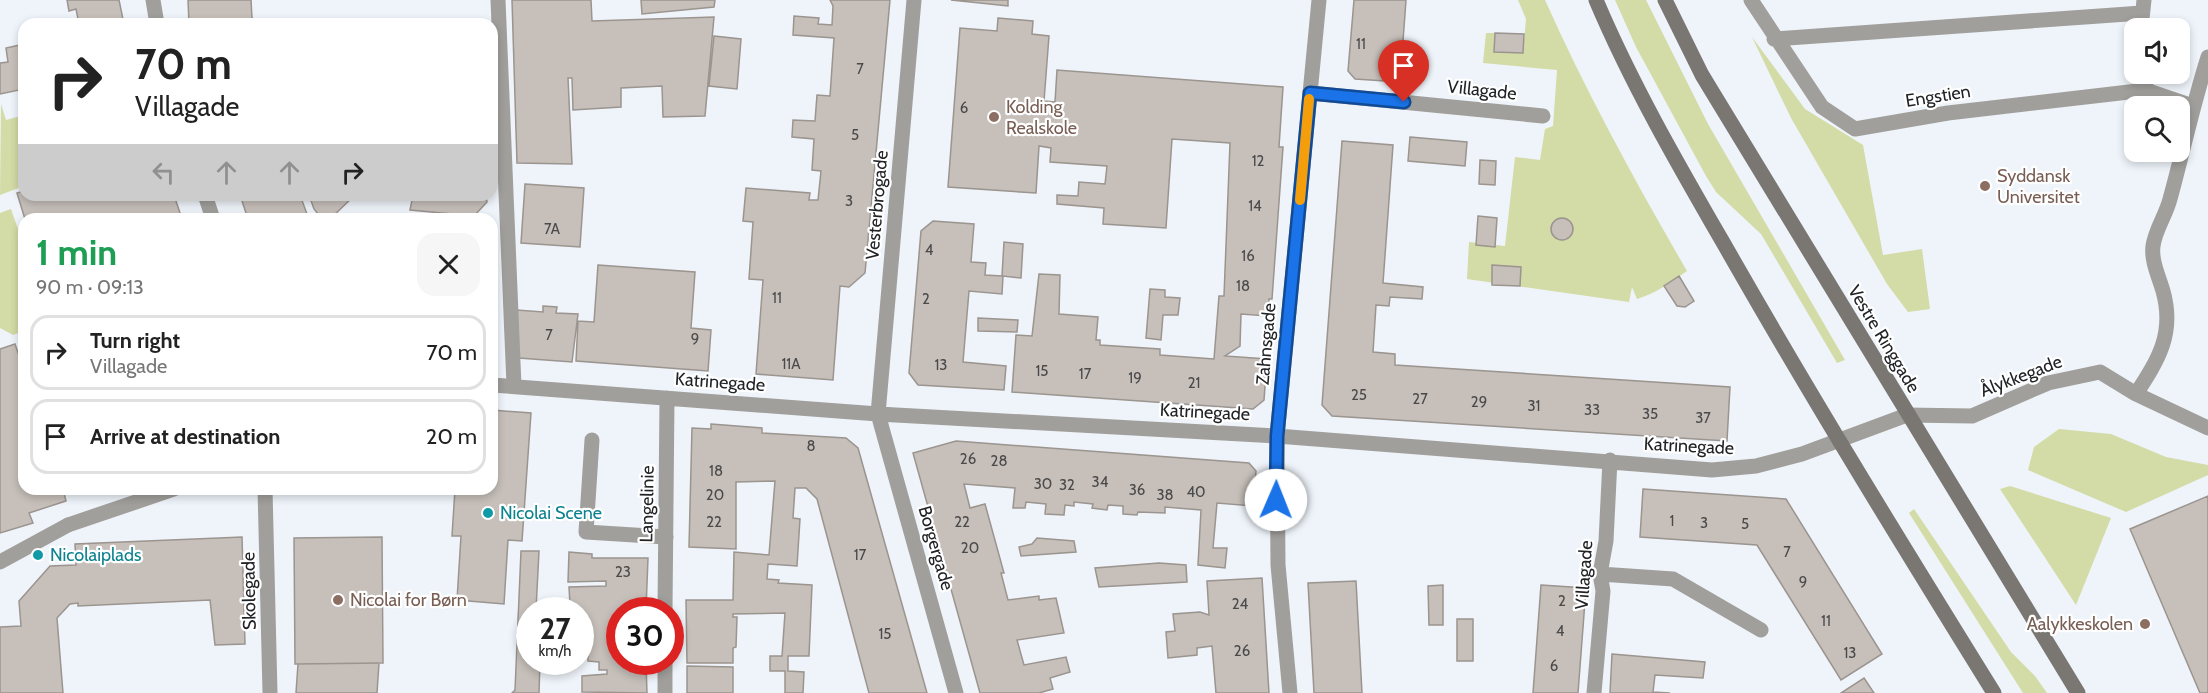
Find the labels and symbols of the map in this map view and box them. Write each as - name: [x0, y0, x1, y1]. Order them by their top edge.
- house number: 11: [1356, 35, 1366, 53]
- pin: [1378, 40, 1429, 102]
- house number: 7: [856, 60, 864, 78]
- street label: Villagade: [1446, 75, 1518, 105]
- street label: Engstien: [1904, 80, 1972, 112]
- place label: Kolding Realskole: [1006, 96, 1077, 139]
- house number: 6: [960, 99, 968, 117]
- marker: Kolding Realskole: [987, 110, 1001, 124]
- house number: 5: [851, 126, 859, 144]
- street label: Vesterbrogade: [861, 149, 893, 261]
- house number: 12: [1252, 152, 1265, 170]
- place label: Syddansk Universitet: [1997, 165, 2080, 208]
- marker: Syddansk Universitet: [1978, 179, 1992, 193]
- house number: 3: [845, 192, 853, 210]
- house number: 14: [1248, 197, 1262, 215]
- house number: 7A: [544, 220, 561, 238]
- house number: 4: [925, 241, 934, 259]
- house number: 16: [1241, 247, 1255, 265]
- house number: 18: [1236, 277, 1250, 295]
- street label: Vestre Ringgade: [1843, 281, 1925, 397]
- house number: 11: [772, 289, 782, 307]
- house number: 2: [922, 290, 930, 308]
- street label: Zahnsgade: [1251, 302, 1281, 386]
- house number: 7: [545, 326, 553, 344]
- house number: 9: [691, 330, 699, 348]
- street label: Ålykkegade: [1977, 350, 2065, 402]
- house number: 11A: [781, 355, 801, 373]
- house number: 13: [934, 356, 948, 374]
- house number: 15: [1035, 362, 1049, 380]
- house number: 17: [1079, 365, 1092, 383]
- street label: Katrinegade: [674, 368, 766, 396]
- house number: 19: [1128, 369, 1142, 387]
- house number: 21: [1188, 374, 1200, 392]
- house number: 25: [1351, 386, 1367, 404]
- house number: 27: [1412, 390, 1428, 408]
- house number: 29: [1471, 393, 1487, 411]
- house number: 31: [1527, 397, 1541, 415]
- street label: Katrinegade: [1159, 399, 1251, 425]
- house number: 33: [1584, 401, 1600, 419]
- house number: 35: [1642, 405, 1658, 423]
- house number: 37: [1695, 409, 1711, 427]
- street label: Katrinegade: [1643, 433, 1735, 459]
- house number: 8: [806, 437, 816, 455]
- house number: 26: [960, 450, 976, 468]
- house number: 28: [991, 452, 1007, 470]
- house number: 18: [709, 462, 723, 480]
- street label: Langelinie: [635, 465, 659, 543]
- position arrow: [1244, 468, 1308, 532]
- house number: 34: [1092, 473, 1109, 491]
- house number: 30: [1034, 475, 1052, 493]
- house number: 32: [1059, 476, 1075, 494]
- house number: 36: [1129, 481, 1145, 499]
- house number: 40: [1186, 483, 1206, 501]
- house number: 20: [706, 486, 724, 504]
- house number: 38: [1156, 486, 1174, 504]
- place label: Nicolai Scene: [500, 502, 602, 524]
- street label: Borgergade: [913, 503, 959, 593]
- marker: Nicolai Scene: [481, 506, 495, 520]
- house number: 1: [1670, 512, 1674, 530]
- house number: 22: [706, 513, 722, 531]
- house number: 22: [954, 513, 970, 531]
- house number: 3: [1700, 514, 1708, 532]
- house number: 5: [1741, 515, 1749, 533]
- house number: 20: [961, 539, 979, 557]
- street label: Villagade: [1571, 540, 1597, 610]
- house number: 7: [1783, 543, 1791, 561]
- place label: Nicolaiplads: [50, 544, 141, 566]
- house number: 17: [854, 546, 867, 564]
- marker: Nicolaiplads: [31, 548, 45, 562]
- street label: Skolegade: [237, 552, 261, 630]
- house number: 23: [615, 563, 631, 581]
- house number: 9: [1799, 573, 1807, 591]
- place label: Nicolai for Børn: [350, 589, 467, 611]
- house number: 2: [1558, 592, 1566, 610]
- marker: Nicolai for Børn: [331, 593, 345, 607]
- house number: 24: [1232, 595, 1249, 613]
- speed limit sign: 30: [606, 597, 684, 675]
- house number: 11: [1821, 612, 1831, 630]
- place label: Aalykkeskolen: [2027, 613, 2133, 635]
- marker: Aalykkeskolen: [2138, 617, 2152, 631]
- house number: 4: [1556, 622, 1565, 640]
- house number: 15: [878, 625, 892, 643]
- house number: 26: [1234, 642, 1250, 660]
- house number: 13: [1843, 644, 1857, 662]
- house number: 6: [1550, 657, 1558, 675]

